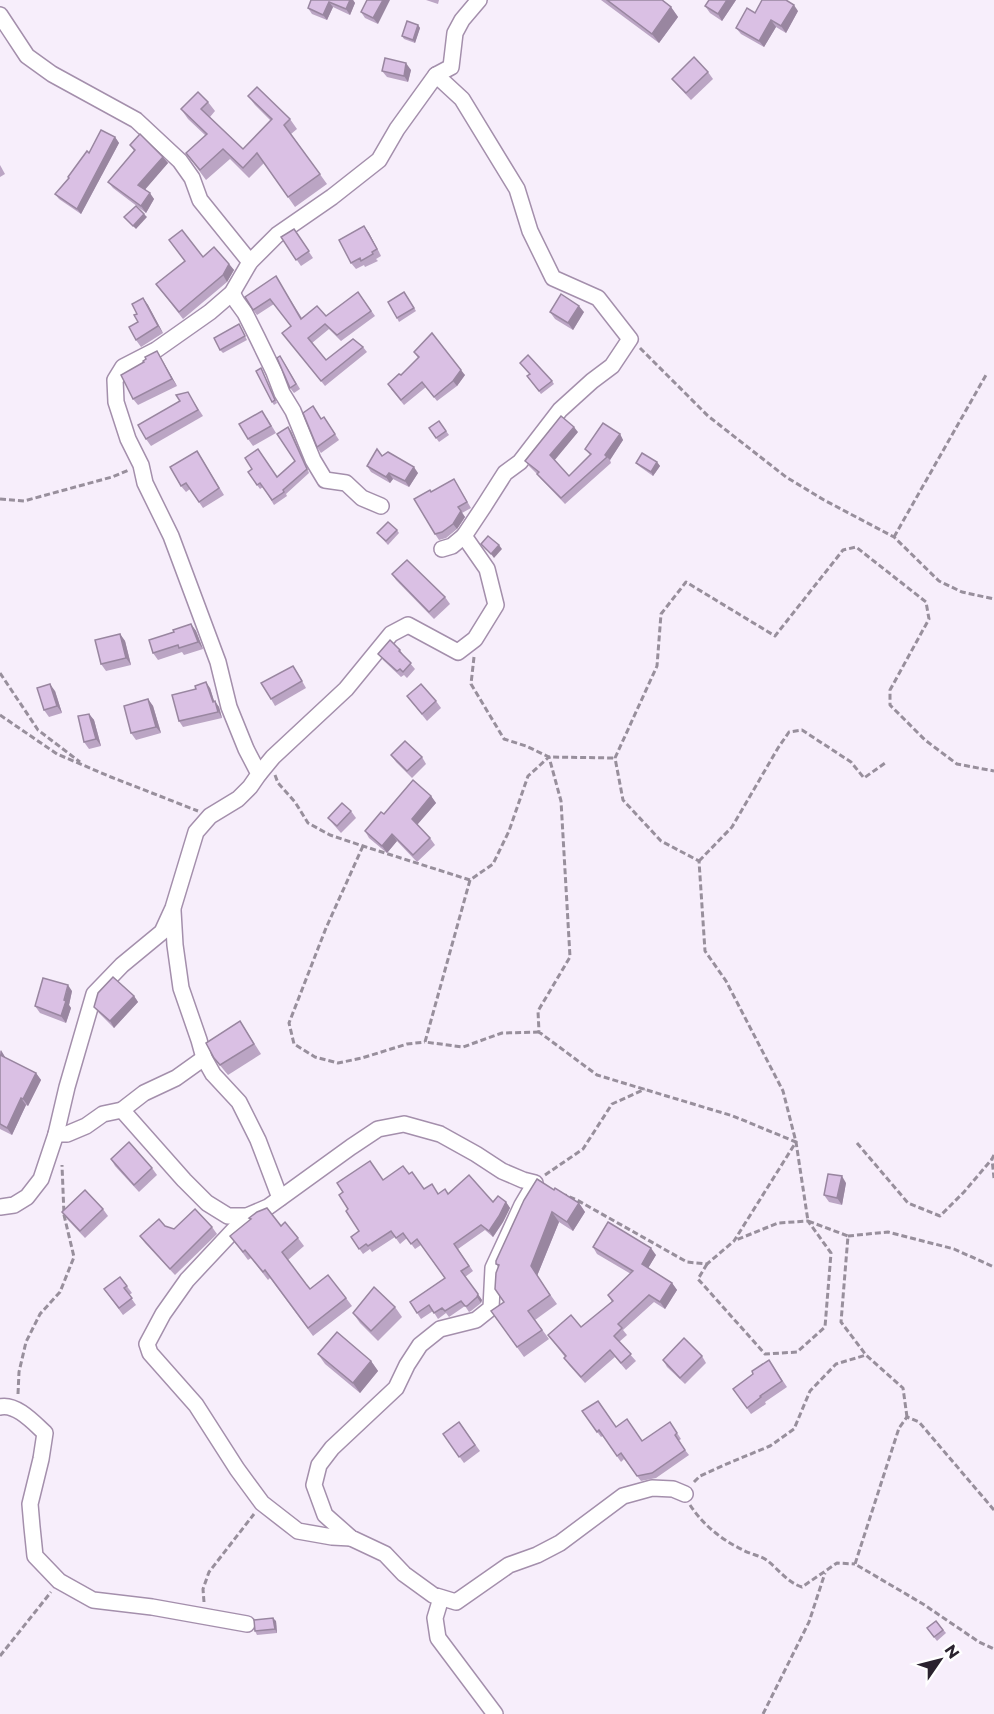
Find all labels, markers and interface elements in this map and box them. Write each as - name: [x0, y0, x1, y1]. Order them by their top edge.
- north arrow: [910, 1630, 970, 1690]
- text: N: [940, 1641, 963, 1662]

